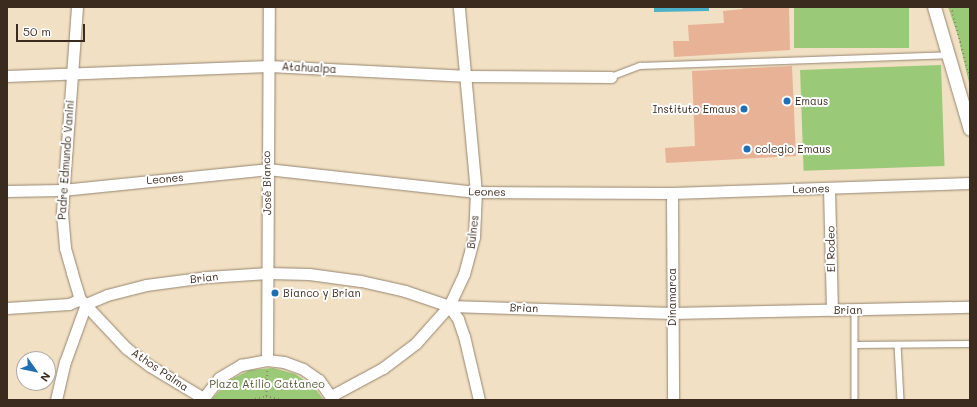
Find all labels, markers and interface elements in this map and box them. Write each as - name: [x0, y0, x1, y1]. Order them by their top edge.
- scale bar: [18, 16, 87, 42]
- text: 50 m: [23, 23, 51, 39]
- street label: Atahualpa: [281, 60, 337, 76]
- place label: Emaus: [795, 94, 828, 108]
- marker: Emaus: [782, 96, 792, 106]
- street label: Padre Edmundo Vanini: [55, 99, 77, 221]
- place label: Instituto Emaus: [653, 102, 736, 116]
- marker: Instituto Emaus: [739, 104, 749, 114]
- place label: colegio Emaus: [755, 142, 831, 156]
- marker: colegio Emaus: [742, 144, 752, 154]
- street label: José Bianco: [260, 151, 274, 215]
- street label: Leones: [146, 171, 184, 187]
- street label: Leones: [792, 182, 830, 196]
- street label: Leones: [468, 185, 506, 199]
- street label: Bulnes: [464, 214, 482, 250]
- street label: El Rodeo: [824, 226, 838, 272]
- street label: Dinamarca: [665, 268, 679, 326]
- street label: Brian: [189, 270, 219, 286]
- place label: Bianco y Brian: [283, 286, 361, 300]
- marker: Bianco y Brian: [270, 288, 280, 298]
- street label: Brian: [509, 301, 539, 315]
- street label: Brian: [834, 303, 862, 317]
- street label: Athos Palma: [129, 346, 191, 394]
- north arrow: [16, 351, 56, 391]
- text: N: [37, 370, 54, 385]
- park label: Plaza Atilio Cattaneo: [209, 377, 325, 391]

